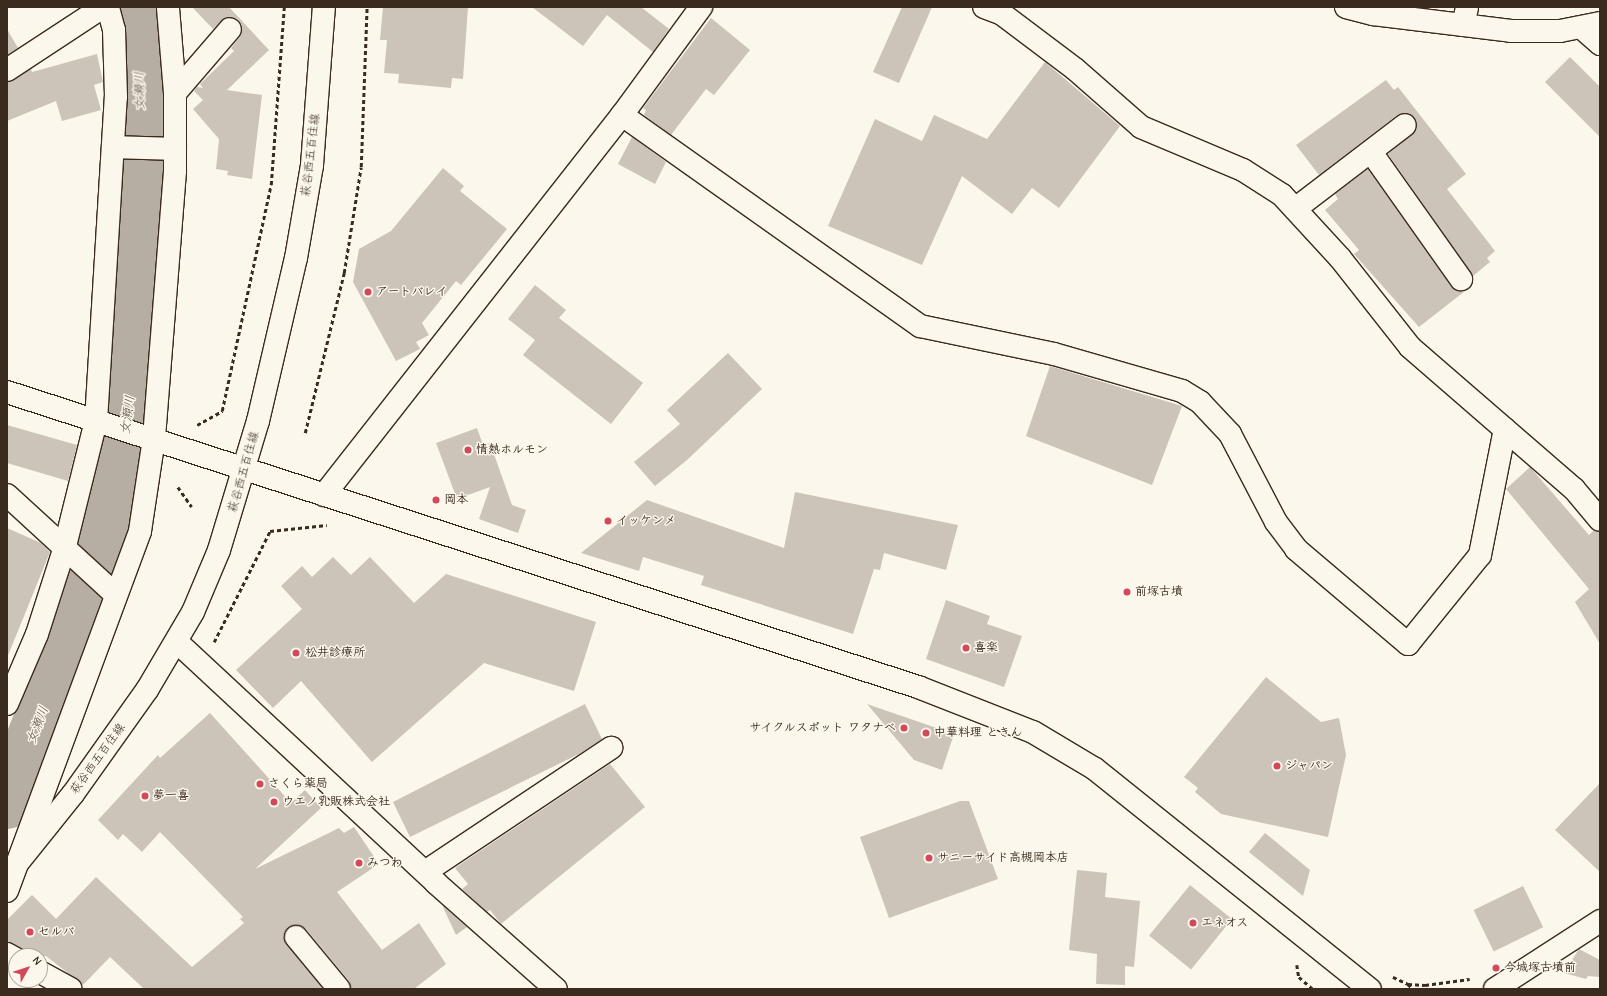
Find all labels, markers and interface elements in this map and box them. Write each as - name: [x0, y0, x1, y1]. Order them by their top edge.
- water label: 女瀬川: [132, 71, 148, 111]
- street label: 萩谷西五百住線: [299, 112, 323, 198]
- place label: アートバレイ: [376, 285, 448, 299]
- marker: アートバレイ: [363, 287, 373, 297]
- water label: 女瀬川: [118, 395, 138, 435]
- street label: 萩谷西五百住線: [226, 430, 262, 514]
- place label: 情熱ホルモン: [476, 443, 548, 457]
- marker: 情熱ホルモン: [463, 445, 473, 455]
- place label: 岡本: [444, 493, 468, 507]
- marker: 岡本: [431, 495, 441, 505]
- place label: イッケンメ: [616, 514, 676, 528]
- marker: イッケンメ: [603, 516, 613, 526]
- place label: 前塚古墳: [1135, 585, 1183, 599]
- marker: 前塚古墳: [1122, 587, 1132, 597]
- place label: 喜楽: [974, 641, 998, 655]
- marker: 喜楽: [961, 643, 971, 653]
- place label: 松井診療所: [305, 646, 365, 660]
- marker: 松井診療所: [290, 647, 302, 659]
- water label: 女瀬川: [24, 704, 52, 746]
- street label: 萩谷西五百住線: [67, 721, 129, 797]
- place label: サイクルスポット ワタナベ: [748, 721, 896, 735]
- marker: サイクルスポット ワタナベ: [899, 723, 909, 733]
- place label: 中華料理 ときん: [934, 726, 1022, 740]
- marker: 中華料理 ときん: [921, 728, 931, 738]
- place label: ジャパン: [1285, 759, 1333, 773]
- marker: ジャパン: [1272, 761, 1282, 771]
- place label: さくら薬局: [268, 777, 328, 791]
- marker: さくら薬局: [255, 779, 265, 789]
- place label: 夢一喜: [153, 789, 189, 803]
- marker: 夢一喜: [140, 791, 150, 801]
- place label: ウエノ乳販株式会社: [282, 795, 390, 809]
- marker: ウエノ乳販株式会社: [269, 797, 279, 807]
- place label: サニーサイド高槻岡本店: [937, 851, 1069, 865]
- marker: サニーサイド高槻岡本店: [924, 853, 934, 863]
- place label: みつわ: [367, 856, 403, 870]
- marker: みつわ: [354, 858, 364, 868]
- place label: エネオス: [1201, 916, 1249, 930]
- marker: エネオス: [1188, 918, 1198, 928]
- place label: セルバ: [38, 925, 74, 939]
- marker: セルバ: [25, 927, 35, 937]
- north arrow: [8, 948, 48, 988]
- text: N: [30, 954, 44, 968]
- place label: 今城塚古墳前: [1504, 961, 1576, 975]
- marker: 今城塚古墳前: [1491, 963, 1501, 973]

